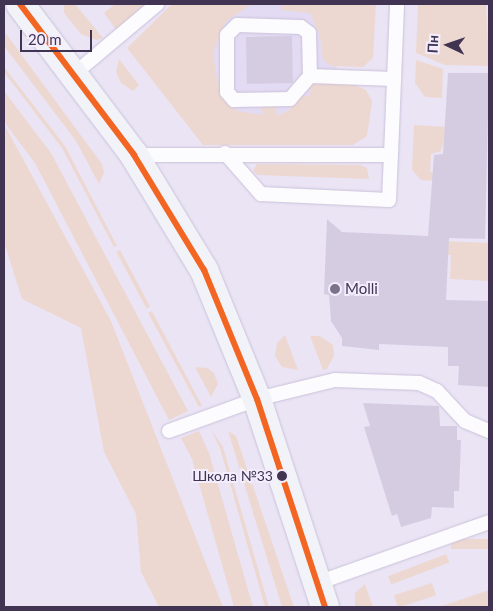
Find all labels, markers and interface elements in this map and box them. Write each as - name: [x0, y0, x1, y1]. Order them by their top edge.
- scale bar: [22, 20, 95, 52]
- north arrow: [423, 20, 473, 70]
- text: 20 m: [28, 30, 62, 48]
- text: Пн: [424, 35, 441, 54]
- place label: Molli: [345, 280, 378, 298]
- marker: Molli: [329, 283, 341, 295]
- place label: Школа №33: [192, 468, 273, 484]
- marker: Школа №33: [277, 471, 287, 481]

